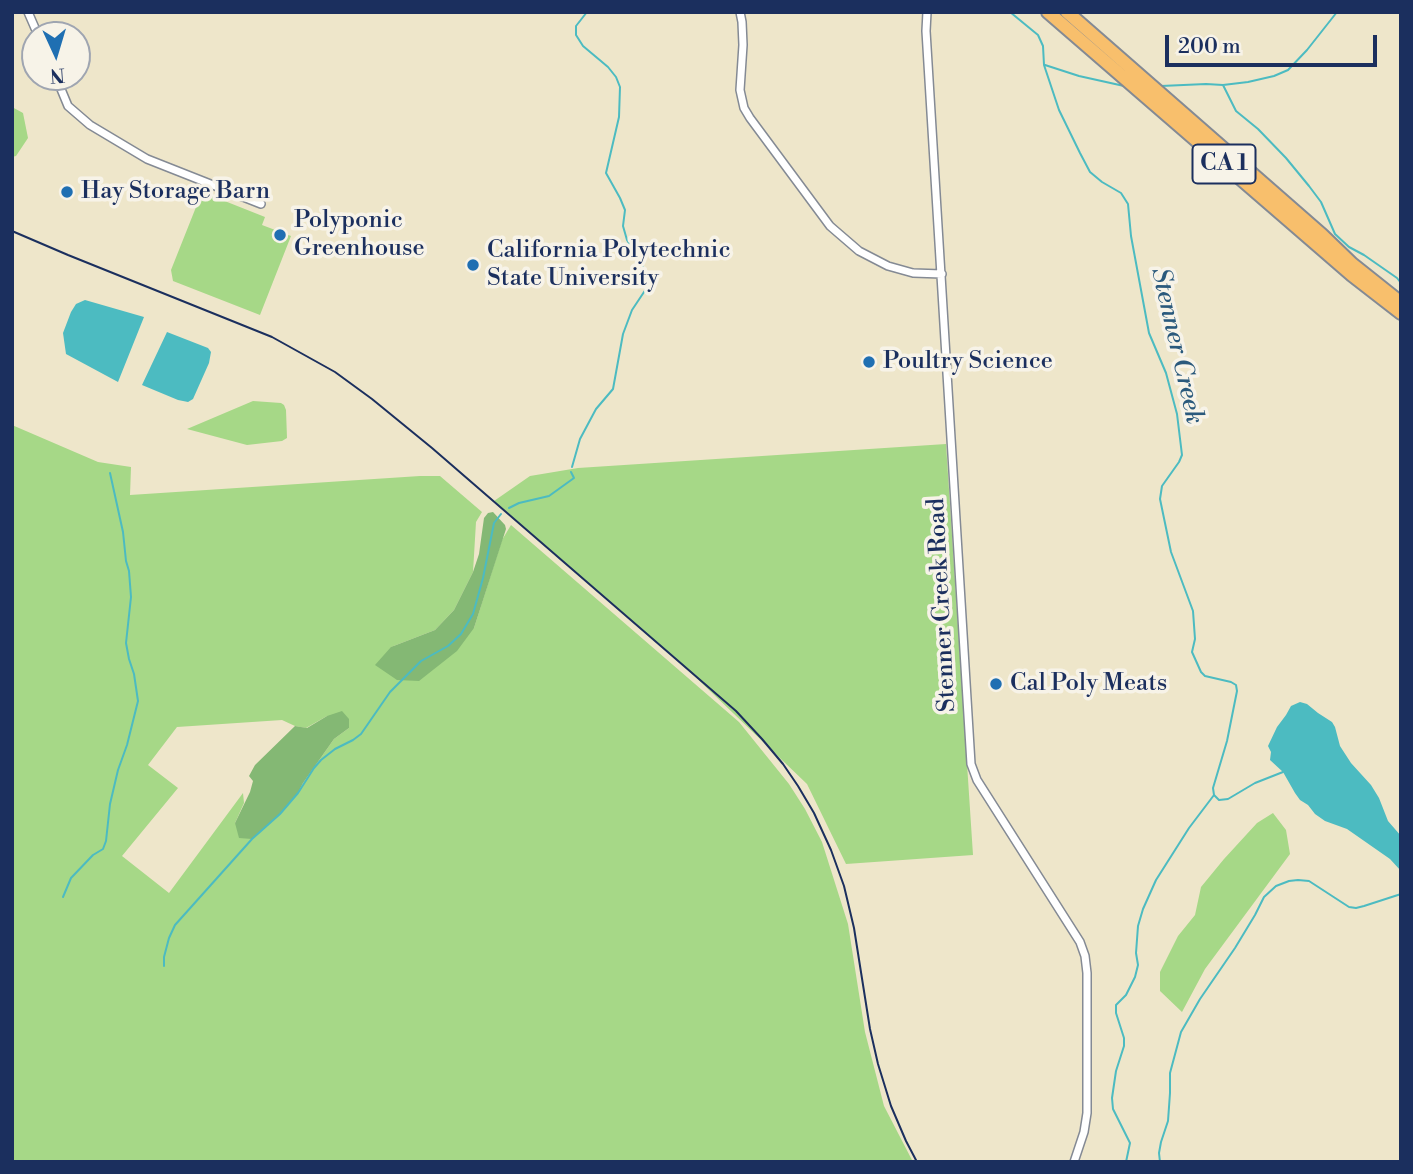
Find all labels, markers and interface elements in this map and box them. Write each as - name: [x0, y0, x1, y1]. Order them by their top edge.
- north arrow: [21, 21, 91, 91]
- scale bar: [1168, 21, 1380, 65]
- text: 200 m: [1178, 34, 1241, 60]
- text: N: [49, 62, 66, 87]
- road number: CA 1: [1192, 144, 1256, 183]
- place label: Hay Storage Barn: [81, 178, 270, 206]
- marker: Hay Storage Barn: [59, 184, 75, 200]
- place label: Polyponic Greenhouse: [294, 207, 425, 263]
- marker: Polyponic Greenhouse: [272, 227, 288, 243]
- place label: California Polytechnic State University: [487, 237, 731, 293]
- marker: California Polytechnic State University: [465, 257, 481, 273]
- water label: Stenner Creek: [1143, 265, 1209, 427]
- place label: Poultry Science: [883, 348, 1053, 376]
- marker: Poultry Science: [861, 354, 877, 370]
- street label: Stenner Creek Road: [923, 497, 963, 713]
- place label: Cal Poly Meats: [1010, 670, 1167, 698]
- marker: Cal Poly Meats: [988, 676, 1004, 692]

